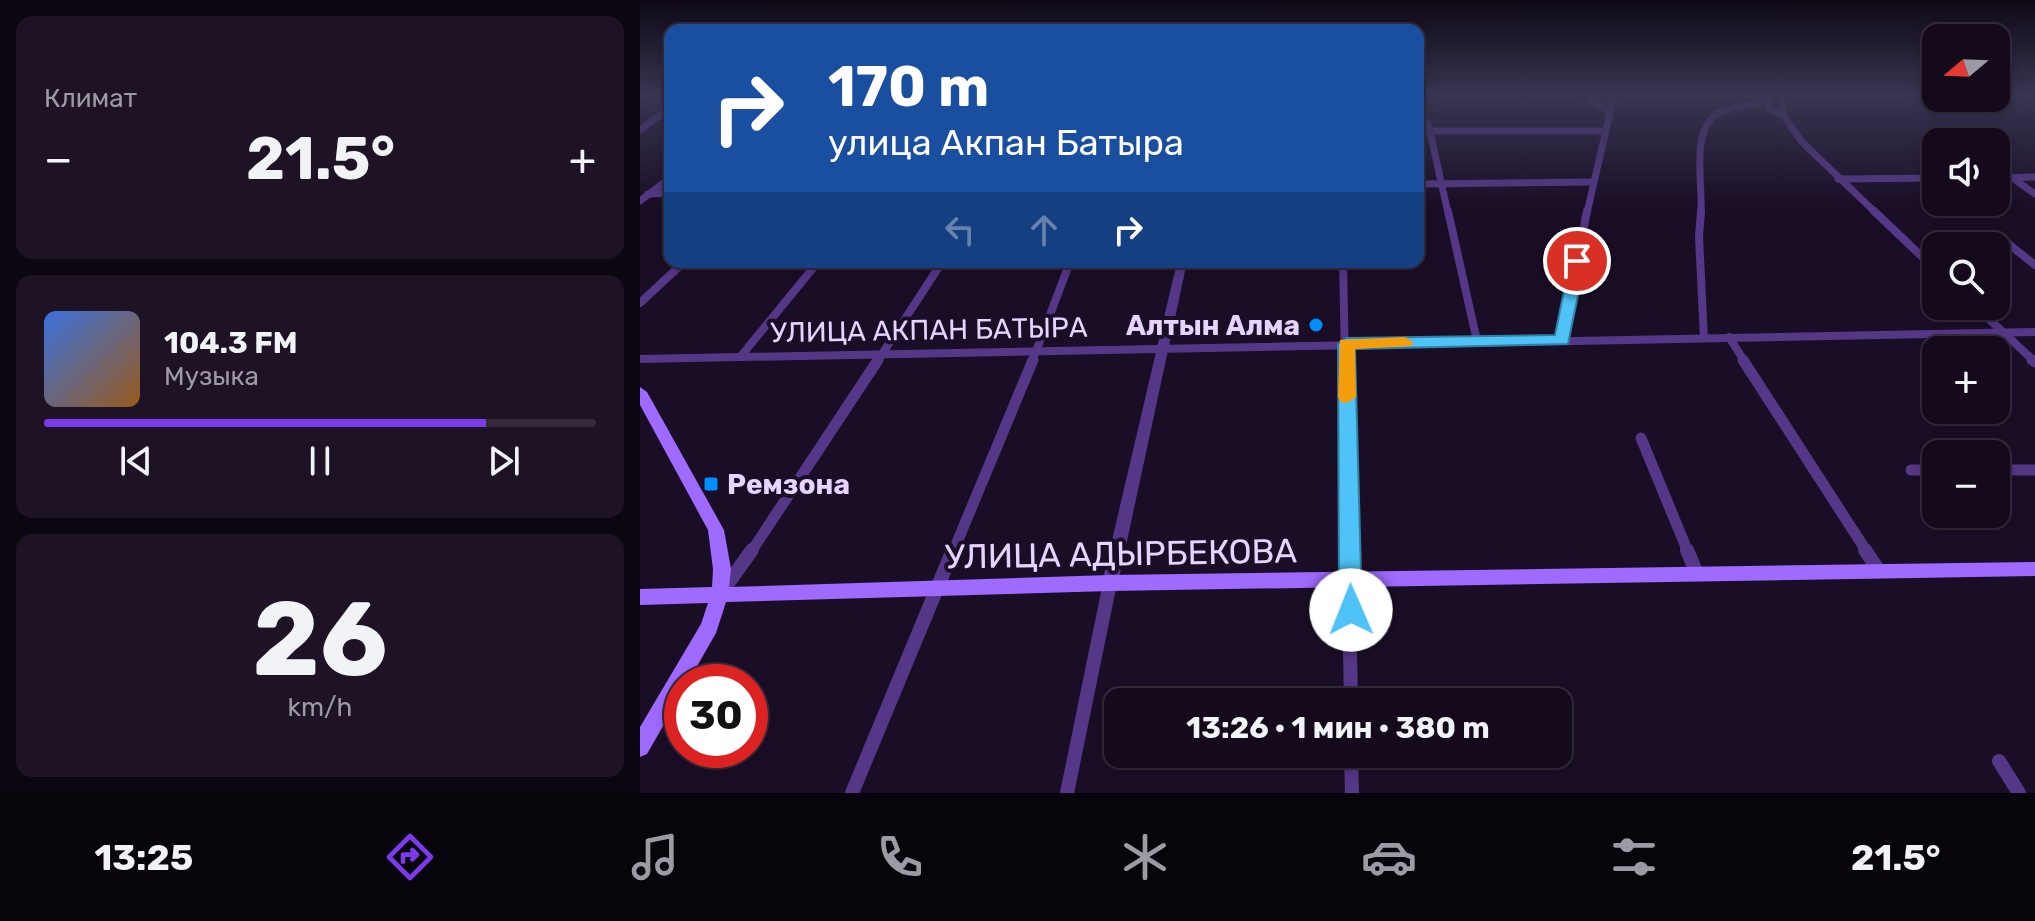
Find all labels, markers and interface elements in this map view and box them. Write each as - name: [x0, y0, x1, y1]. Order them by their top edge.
- north arrow: [1922, 24, 2010, 112]
- map controls: [1922, 24, 2010, 528]
- text: 170 m: [828, 54, 989, 120]
- icon: right: [696, 56, 800, 160]
- text: Климат: [44, 83, 137, 114]
- text: улица Акпан Батыра: [828, 121, 1184, 164]
- text: 21.5°: [246, 123, 395, 194]
- button: sound: [1922, 128, 2010, 216]
- text: −: [44, 133, 73, 185]
- text: +: [569, 133, 596, 185]
- icon: left: [938, 208, 982, 252]
- icon: ahead: [1022, 208, 1066, 252]
- icon: right: [1106, 208, 1150, 252]
- pin: [1543, 227, 1611, 295]
- button: search: [1922, 232, 2010, 320]
- icon: arrive: [1555, 239, 1599, 283]
- place label: Алтын Алма: [1126, 309, 1300, 342]
- street label: УЛИЦА АКПАН БАТЫРА: [770, 311, 1088, 349]
- marker: Алтын Алма: [1307, 316, 1325, 334]
- text: 104.3 FM: [164, 325, 298, 361]
- button: +: [1922, 336, 2010, 424]
- text: Музыка: [164, 361, 259, 392]
- icon: previous: [114, 439, 158, 483]
- icon: pause: [298, 439, 342, 483]
- icon: next: [482, 439, 526, 483]
- button: −: [1922, 440, 2010, 528]
- place label: Ремзона: [727, 468, 850, 501]
- marker: Ремзона: [702, 475, 720, 493]
- street label: УЛИЦА АДЫРБЕКОВА: [945, 530, 1298, 578]
- position arrow: [1309, 568, 1393, 652]
- text: 26: [252, 578, 388, 701]
- speed limit sign: 30: [664, 664, 768, 768]
- text: km/h: [288, 692, 352, 723]
- text: 13:26 · 1 мин · 380 m: [1186, 710, 1490, 746]
- icon: directions: [382, 829, 438, 885]
- icon: music: [627, 829, 683, 885]
- icon: phone: [872, 829, 928, 885]
- icon: climate: [1117, 829, 1173, 885]
- icon: car: [1361, 829, 1417, 885]
- icon: filters: [1606, 829, 1662, 885]
- text: 13:25: [94, 836, 193, 879]
- text: 21.5°: [1851, 836, 1941, 879]

